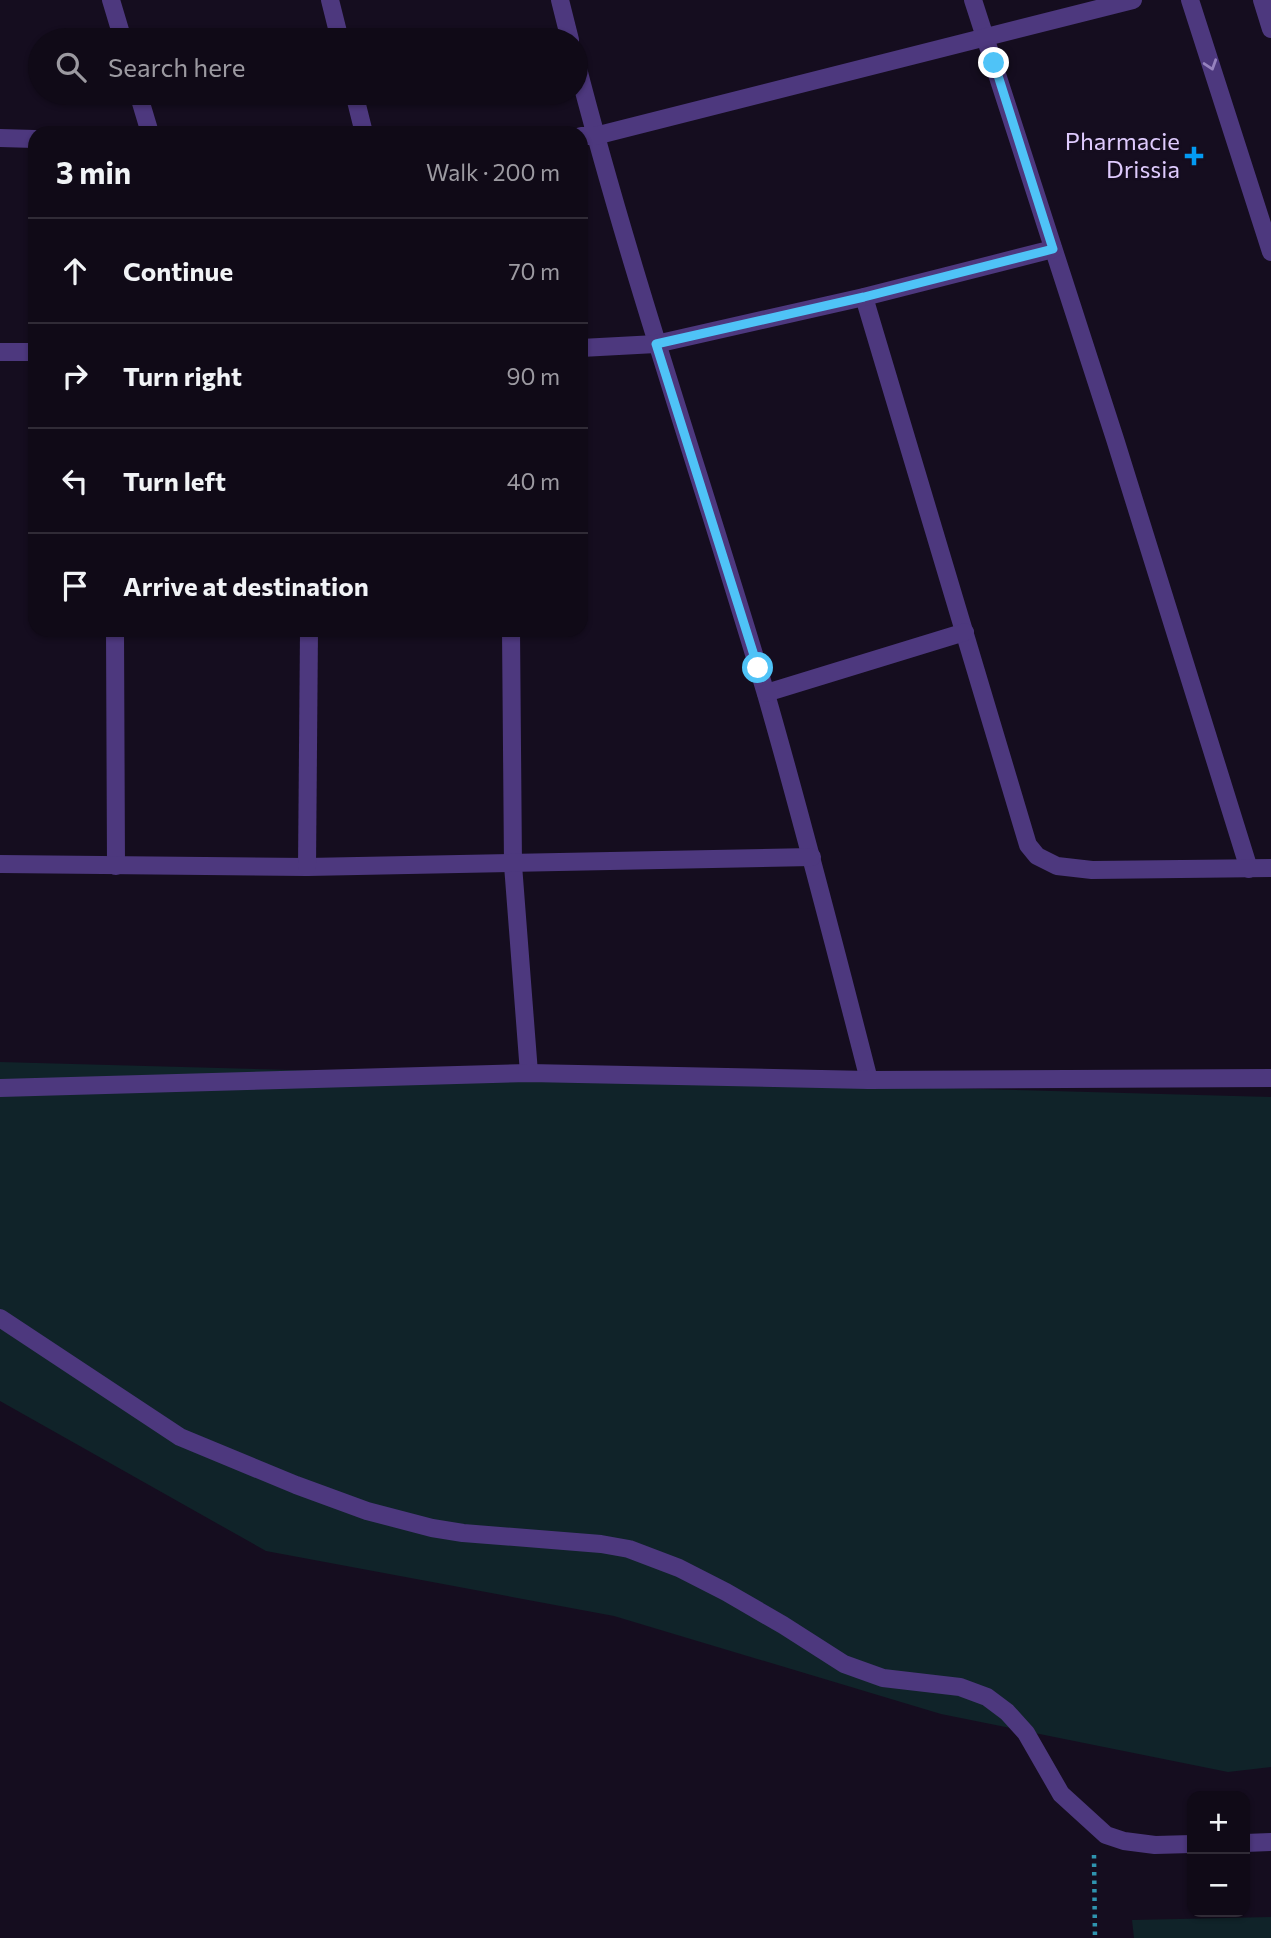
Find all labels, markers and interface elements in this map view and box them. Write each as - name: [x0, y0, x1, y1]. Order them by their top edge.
- search box: [28, 28, 588, 105]
- route end: [978, 47, 1009, 78]
- icon: search: [52, 48, 90, 86]
- text: Search here: [108, 51, 246, 82]
- one-way arrow: [1203, 58, 1217, 71]
- place label: Pharmacie Drissia: [1065, 126, 1180, 183]
- marker: Pharmacie Drissia: [1186, 148, 1202, 164]
- text: 3 min: [56, 153, 131, 190]
- text: Walk · 200 m: [426, 158, 560, 186]
- icon: ahead: [56, 252, 94, 290]
- text: Continue: [123, 255, 233, 286]
- text: 70 m: [508, 257, 560, 285]
- icon: right: [56, 357, 94, 395]
- text: Turn right: [123, 360, 242, 391]
- text: 90 m: [507, 362, 560, 390]
- icon: left: [56, 462, 94, 500]
- text: Turn left: [123, 465, 226, 496]
- text: 40 m: [507, 467, 560, 495]
- icon: arrive: [56, 567, 94, 605]
- text: Arrive at destination: [123, 570, 369, 601]
- route start: [742, 652, 773, 683]
- map controls: [1187, 1791, 1250, 1917]
- button: +: [1187, 1791, 1250, 1854]
- button: −: [1187, 1854, 1250, 1917]

